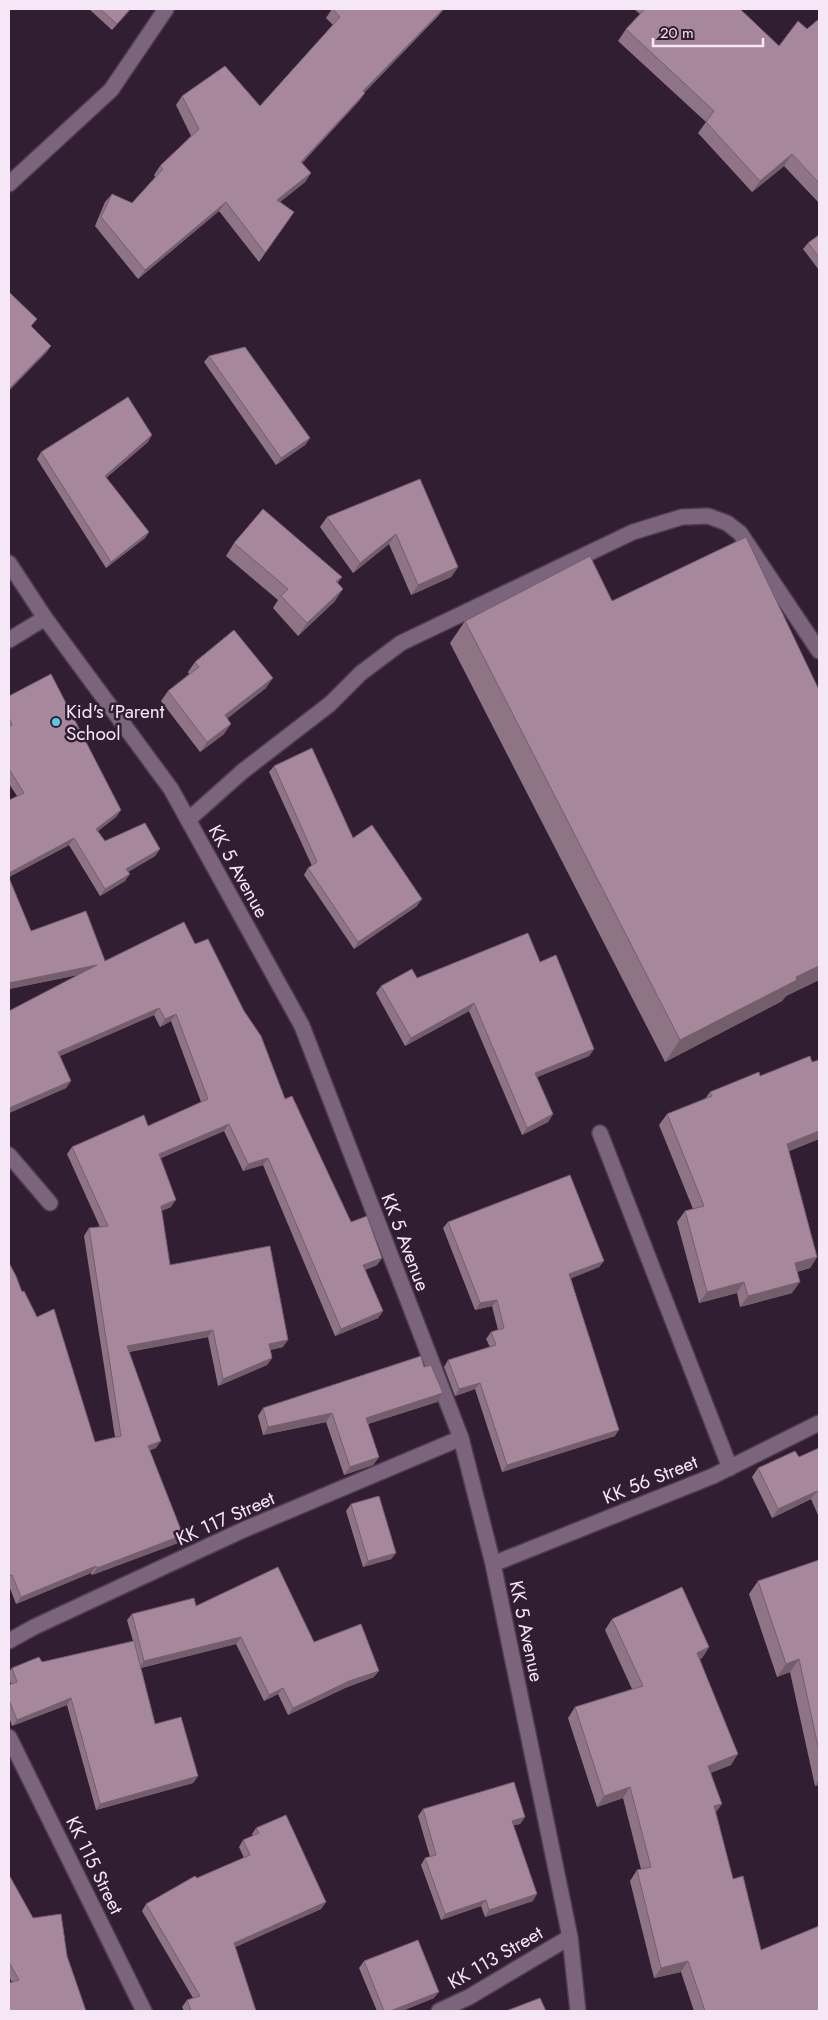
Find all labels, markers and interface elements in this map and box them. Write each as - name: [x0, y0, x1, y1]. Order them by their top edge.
- scale bar: [653, 15, 763, 47]
- text: 20 m: [660, 22, 694, 44]
- place label: Kid's 'Parent School: [66, 698, 165, 747]
- marker: Kid's 'Parent School: [50, 716, 62, 728]
- street label: KK 5 Avenue: [202, 820, 275, 923]
- street label: KK 5 Avenue: [375, 1189, 437, 1295]
- street label: KK 56 Street: [599, 1448, 702, 1511]
- street label: KK 117 Street: [172, 1485, 279, 1552]
- street label: KK 5 Avenue: [503, 1578, 550, 1684]
- street label: KK 115 Street: [59, 1812, 130, 1919]
- street label: KK 113 Street: [443, 1919, 548, 1996]

